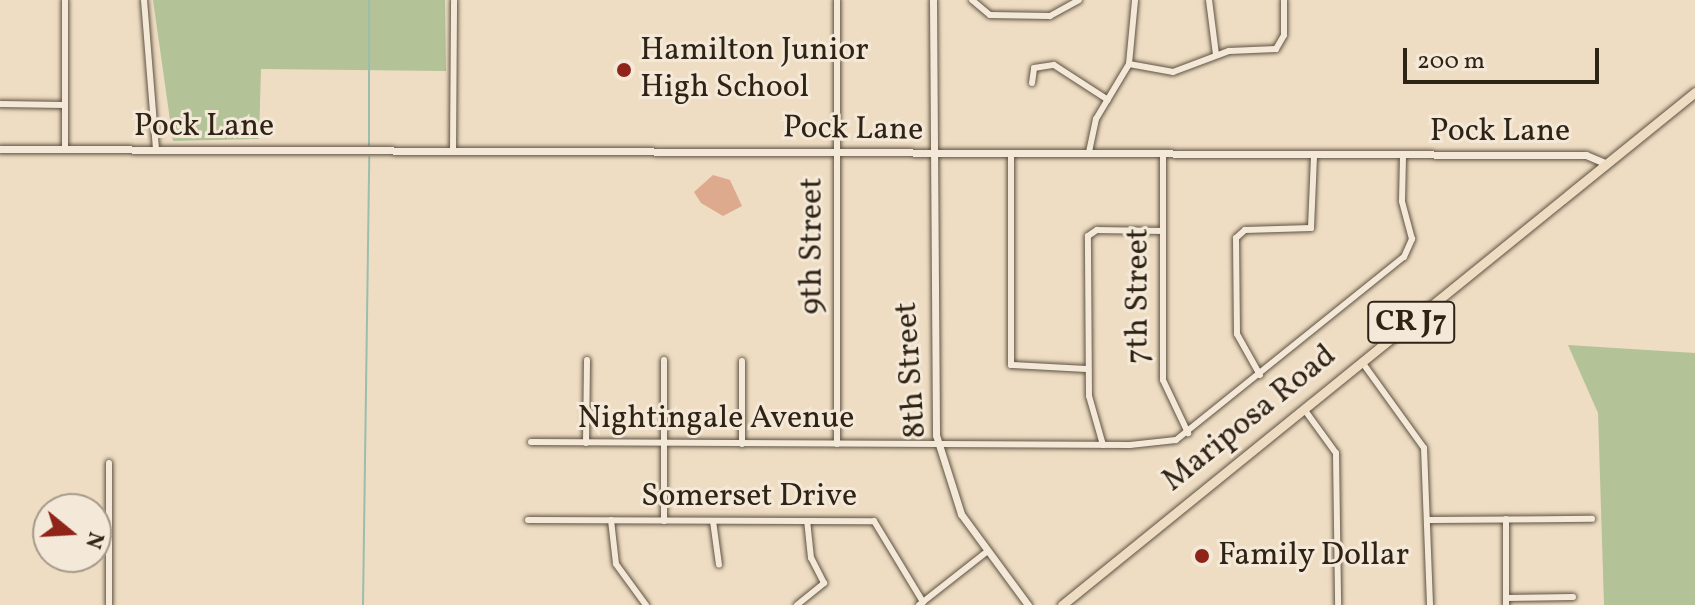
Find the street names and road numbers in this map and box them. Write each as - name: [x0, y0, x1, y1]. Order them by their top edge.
- street label: Pock Lane: [134, 108, 274, 146]
- street label: Pock Lane: [782, 110, 924, 150]
- street label: Pock Lane: [1430, 113, 1570, 151]
- street label: 9th Street: [794, 177, 832, 315]
- street label: 7th Street: [1120, 228, 1158, 364]
- road number: CR J7: [1367, 296, 1455, 348]
- street label: 8th Street: [888, 300, 936, 440]
- street label: Mariposa Road: [1155, 337, 1345, 501]
- street label: Nightingale Avenue: [578, 400, 854, 438]
- street label: Somerset Drive: [641, 478, 857, 516]

